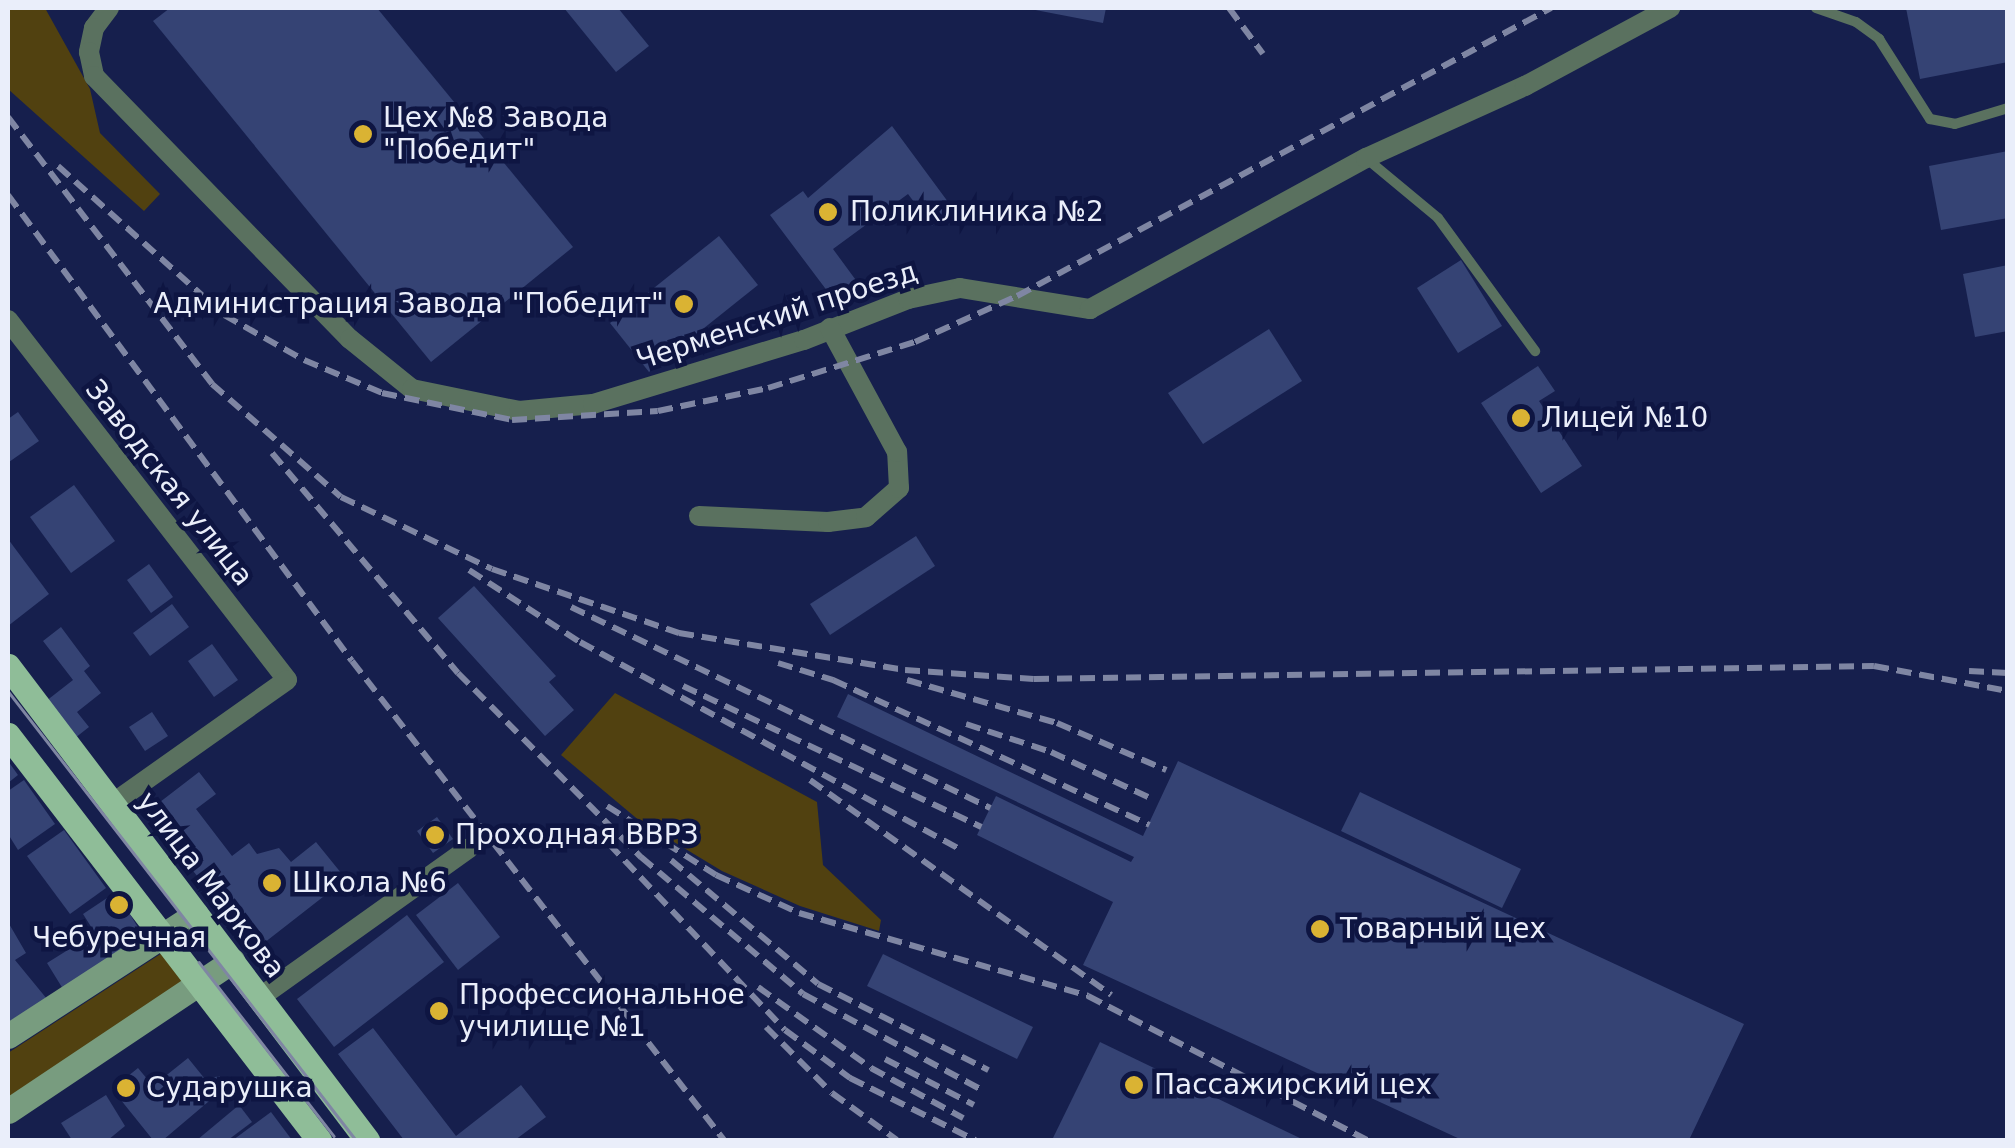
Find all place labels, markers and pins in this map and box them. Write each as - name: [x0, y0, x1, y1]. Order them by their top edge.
- place label: Цех №8 Завода "Победит": [383, 101, 609, 167]
- marker: Цех №8 Завода "Победит": [352, 123, 374, 145]
- place label: Поликлиника №2: [850, 195, 1104, 229]
- marker: Поликлиника №2: [815, 199, 841, 225]
- place label: Администрация Завода "Победит": [154, 287, 664, 321]
- marker: Администрация Завода "Победит": [673, 293, 695, 315]
- place label: Лицей №10: [1541, 401, 1708, 435]
- marker: Лицей №10: [1510, 407, 1532, 429]
- place label: Проходная ВВРЗ: [455, 818, 698, 852]
- marker: Проходная ВВРЗ: [424, 824, 446, 846]
- place label: Школа №6: [292, 866, 447, 900]
- marker: Школа №6: [261, 872, 283, 894]
- marker: Чебуречная: [108, 894, 130, 916]
- place label: Товарный цех: [1340, 912, 1546, 946]
- marker: Товарный цех: [1309, 918, 1331, 940]
- place label: Чебуречная: [32, 921, 206, 955]
- place label: Профессиональное училище №1: [459, 978, 745, 1044]
- marker: Профессиональное училище №1: [428, 1000, 450, 1022]
- place label: Пассажирский цех: [1154, 1068, 1432, 1102]
- place label: Сударушка: [146, 1071, 313, 1105]
- marker: Пассажирский цех: [1123, 1074, 1145, 1096]
- marker: Сударушка: [115, 1077, 137, 1099]

